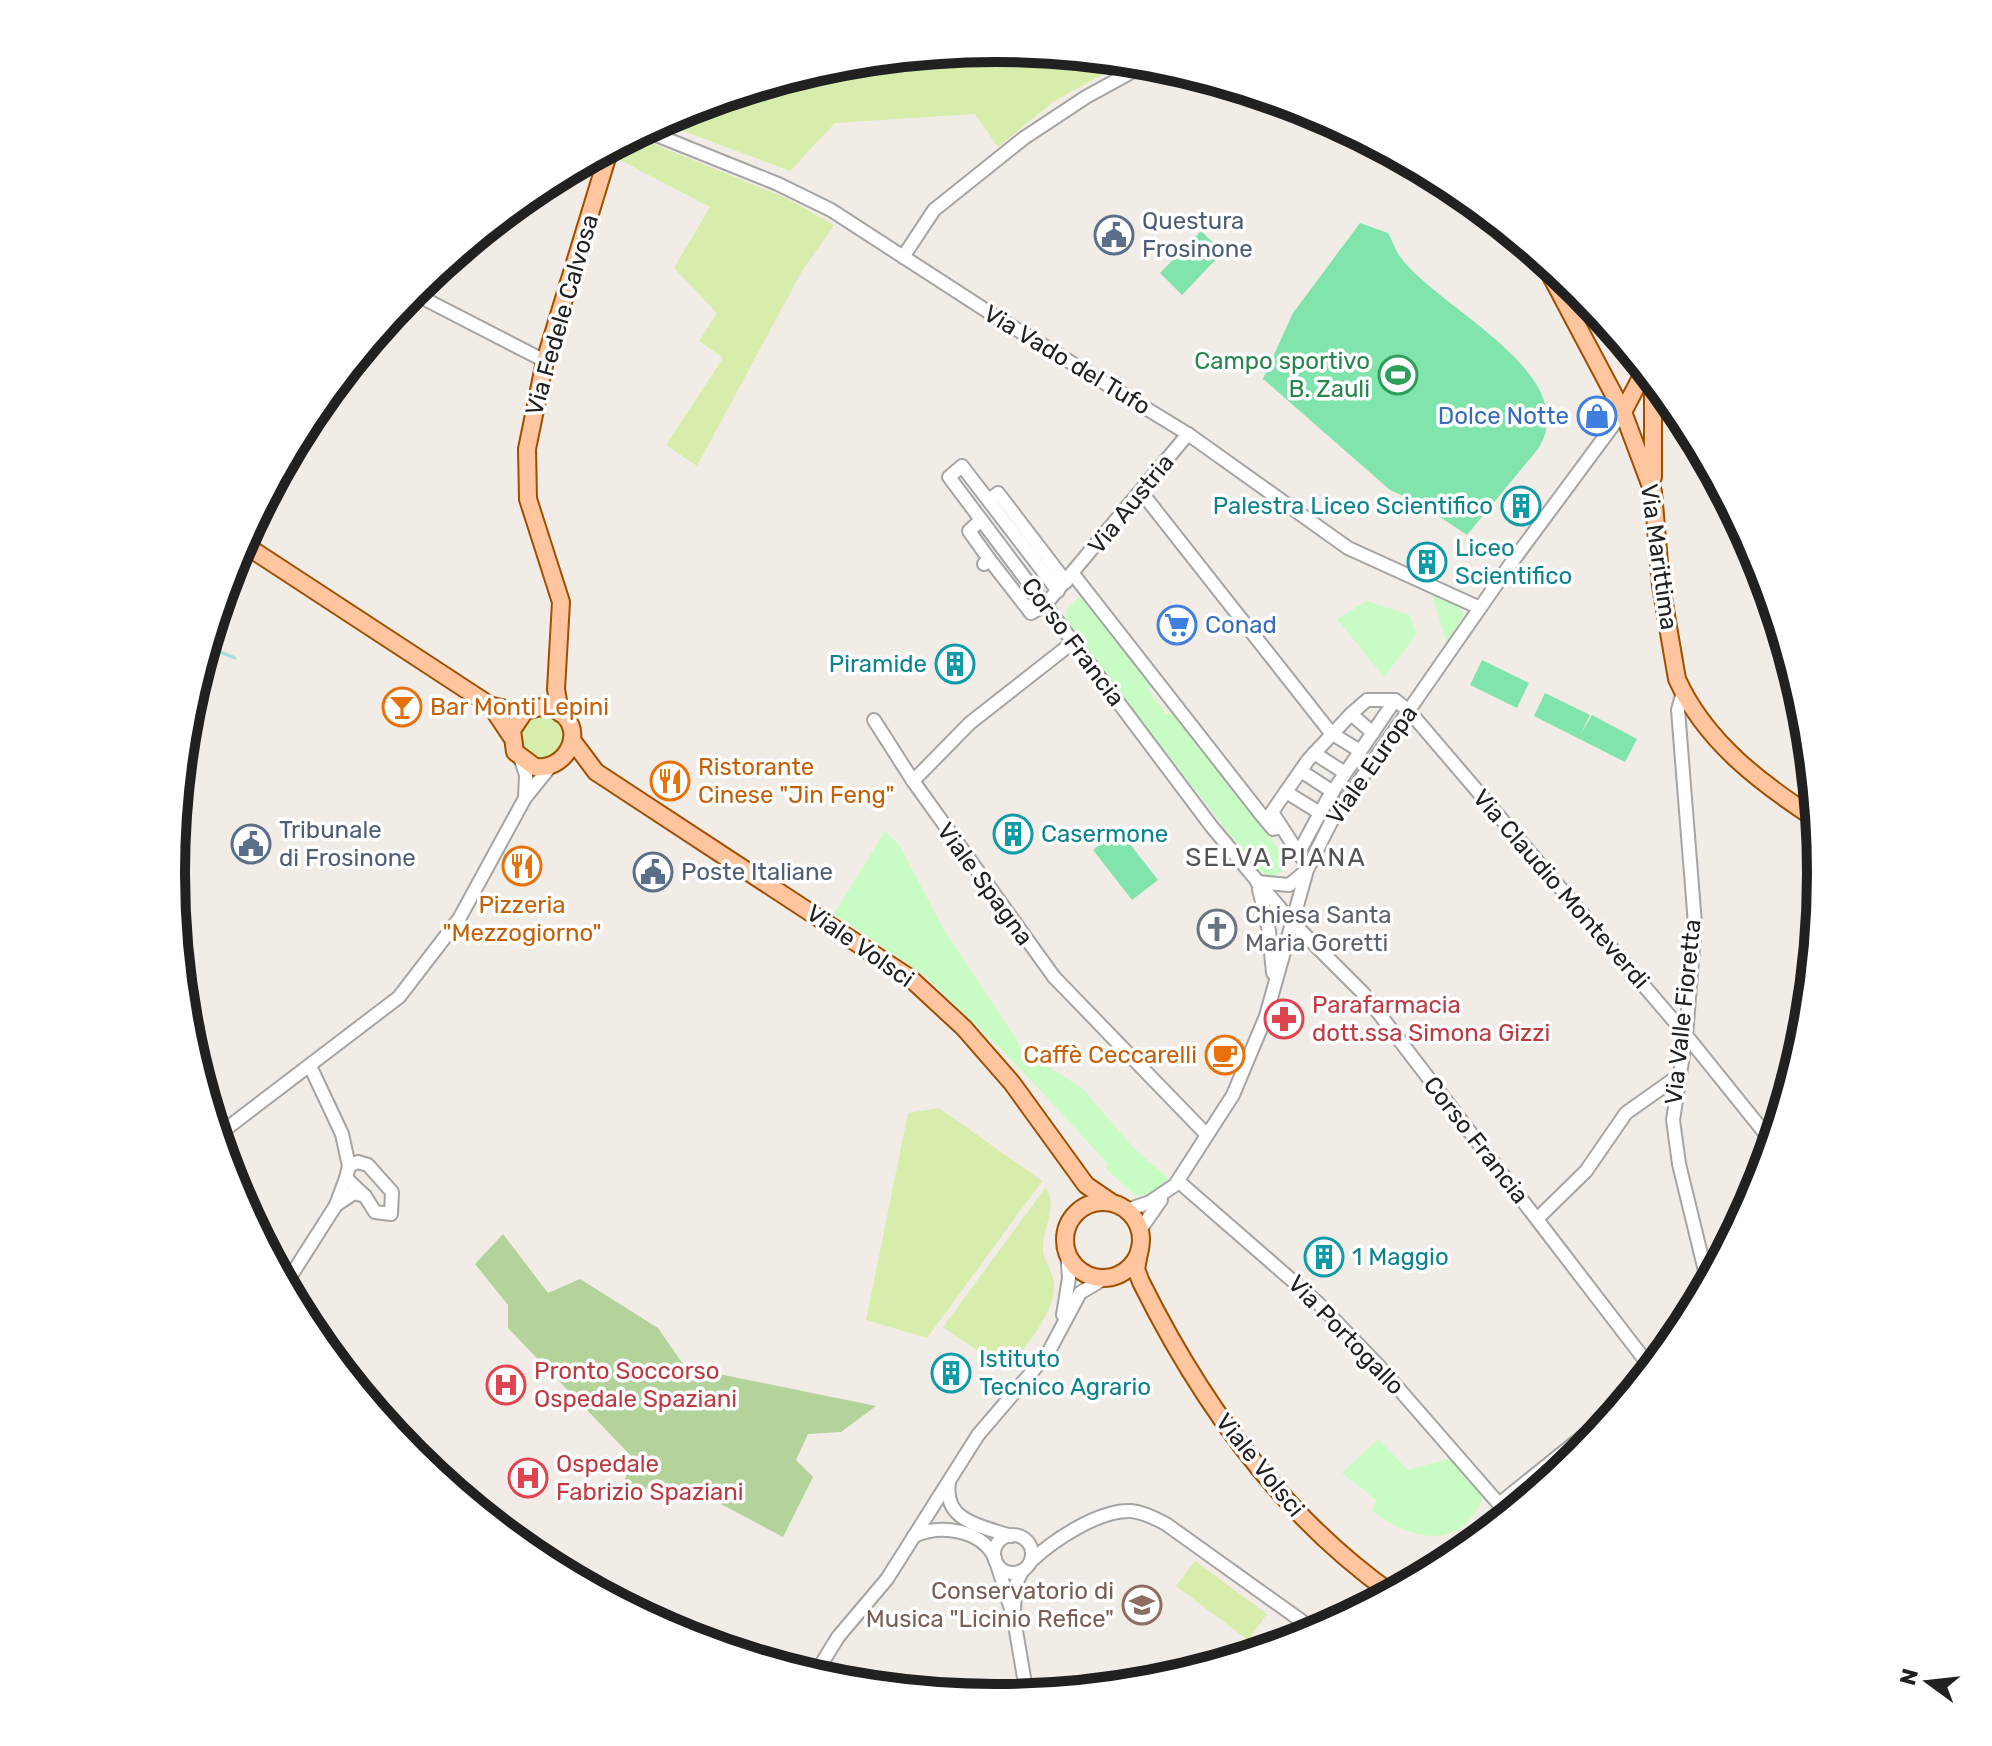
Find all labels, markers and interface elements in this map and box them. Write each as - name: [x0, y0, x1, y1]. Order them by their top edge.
- place label: Questura Frosinone: [1142, 207, 1253, 263]
- street label: Via Fedele Calvosa: [520, 211, 604, 419]
- public building icon: Questura Frosinone: [1093, 214, 1135, 256]
- street label: Via Vado del Tufo: [979, 299, 1155, 421]
- place label: Campo sportivo B. Zauli: [1194, 347, 1370, 403]
- sports icon: Campo sportivo B. Zauli: [1377, 354, 1419, 396]
- shop icon: Dolce Notte: [1576, 395, 1618, 437]
- place label: Dolce Notte: [1438, 402, 1569, 430]
- street label: Via Austria: [1082, 449, 1180, 559]
- street label: Via Marittima: [1635, 482, 1683, 632]
- building icon: Palestra Liceo Scientifico: [1500, 485, 1542, 527]
- place label: Palestra Liceo Scientifico: [1213, 492, 1493, 520]
- place label: Liceo Scientifico: [1455, 534, 1572, 590]
- building icon: Liceo Scientifico: [1406, 541, 1448, 583]
- street label: Corso Francia: [1016, 572, 1130, 712]
- supermarket icon: Conad: [1156, 604, 1198, 646]
- place label: Conad: [1205, 611, 1277, 639]
- building icon: Piramide: [934, 643, 976, 685]
- place label: Piramide: [829, 650, 927, 678]
- bar icon: Bar Monti Lepini: [381, 686, 423, 728]
- place label: Bar Monti Lepini: [430, 693, 609, 721]
- street label: Viale Europa: [1321, 700, 1423, 830]
- place label: Ristorante Cinese "Jin Feng": [698, 753, 895, 809]
- restaurant icon: Ristorante Cinese "Jin Feng": [649, 760, 691, 802]
- street label: Via Claudio Monteverdi: [1467, 784, 1655, 994]
- building icon: Casermone: [992, 813, 1034, 855]
- place label: Tribunale di Frosinone: [279, 816, 416, 872]
- street label: Viale Spagna: [931, 817, 1039, 951]
- place label: Casermone: [1041, 820, 1168, 848]
- public building icon: Tribunale di Frosinone: [230, 823, 272, 865]
- district label: SELVA PIANA: [1185, 842, 1367, 873]
- restaurant icon: Pizzeria "Mezzogiorno": [501, 845, 543, 887]
- public building icon: Poste Italiane: [632, 851, 674, 893]
- place label: Poste Italiane: [681, 858, 833, 886]
- place label: Pizzeria "Mezzogiorno": [442, 891, 602, 947]
- street label: Viale Volsci: [801, 899, 919, 993]
- place label: Chiesa Santa Maria Goretti: [1245, 901, 1391, 957]
- church icon: Chiesa Santa Maria Goretti: [1196, 908, 1238, 950]
- street label: Via Valle Fioretta: [1659, 918, 1707, 1106]
- place label: Parafarmacia dott.ssa Simona Gizzi: [1312, 991, 1550, 1047]
- pharmacy icon: Parafarmacia dott.ssa Simona Gizzi: [1263, 998, 1305, 1040]
- cafe icon: Caffè Ceccarelli: [1204, 1034, 1246, 1076]
- place label: Caffè Ceccarelli: [1023, 1041, 1197, 1069]
- street label: Corso Francia: [1418, 1071, 1534, 1209]
- building icon: 1 Maggio: [1303, 1236, 1345, 1278]
- place label: 1 Maggio: [1352, 1243, 1449, 1271]
- street label: Via Portogallo: [1282, 1270, 1410, 1400]
- place label: Istituto Tecnico Agrario: [979, 1345, 1151, 1401]
- building icon: Istituto Tecnico Agrario: [930, 1352, 972, 1394]
- place label: Pronto Soccorso Ospedale Spaziani: [534, 1357, 737, 1413]
- hospital icon: Pronto Soccorso Ospedale Spaziani: [485, 1364, 527, 1406]
- street label: Viale Volsci: [1210, 1408, 1310, 1522]
- place label: Ospedale Fabrizio Spaziani: [556, 1450, 744, 1506]
- hospital icon: Ospedale Fabrizio Spaziani: [507, 1457, 549, 1499]
- place label: Conservatorio di Musica "Licinio Refice": [866, 1577, 1114, 1633]
- school or university icon: Conservatorio di Musica "Licinio Refice": [1121, 1584, 1163, 1626]
- north arrow: [1888, 1642, 1968, 1722]
- text: N: [1894, 1666, 1924, 1688]

